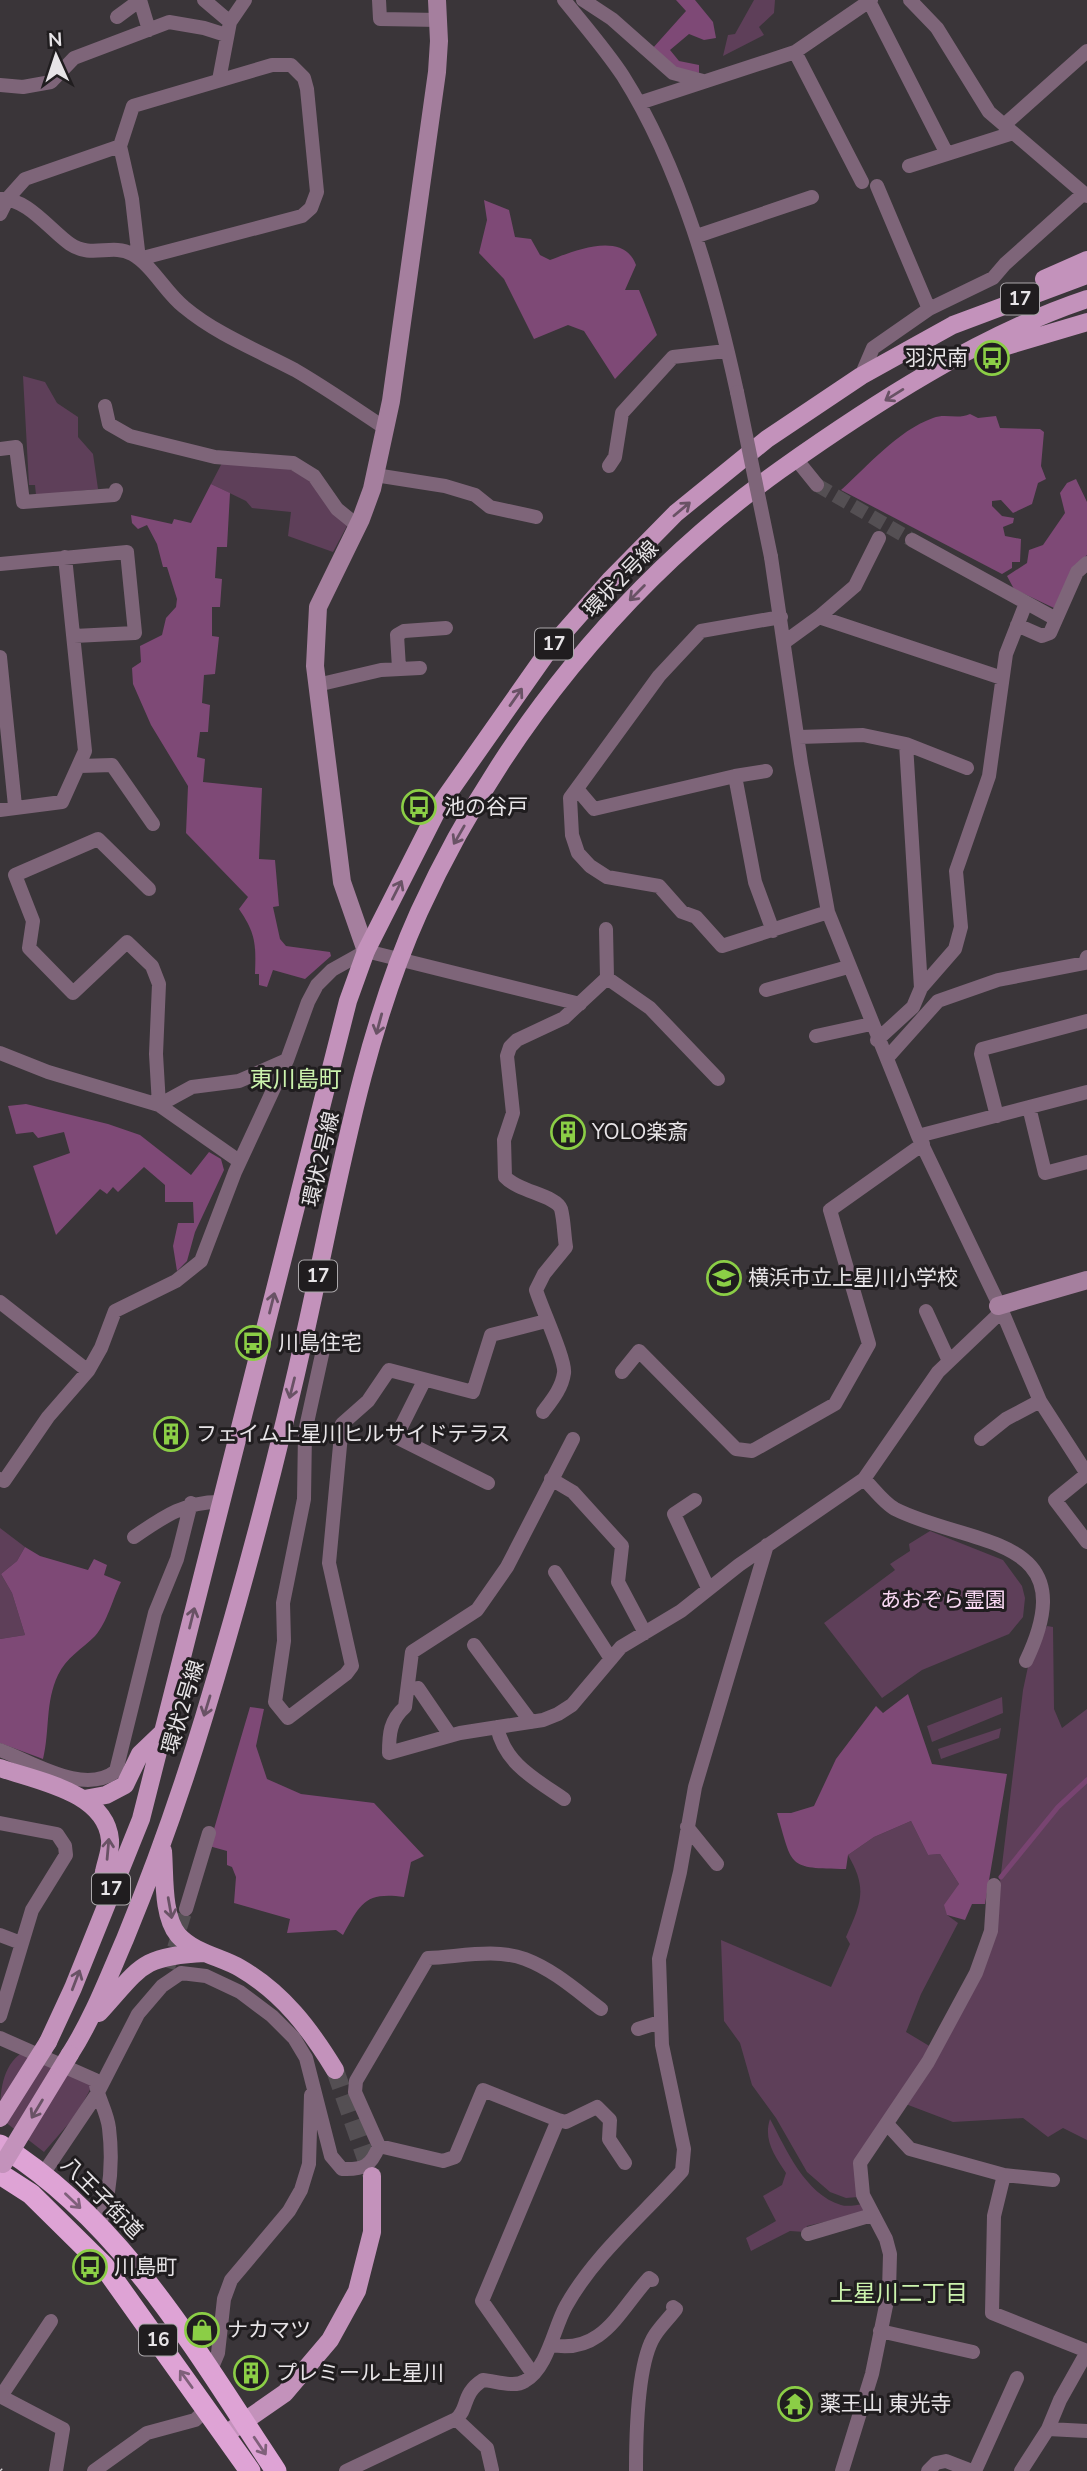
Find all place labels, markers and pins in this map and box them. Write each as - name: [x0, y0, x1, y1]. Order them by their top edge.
- bus stop icon: 羽沢南: [973, 339, 1011, 377]
- place label: 羽沢南: [905, 344, 968, 372]
- bus stop icon: 池の谷戸: [400, 788, 438, 826]
- place label: 池の谷戸: [444, 793, 528, 821]
- building icon: YOLO楽斎: [549, 1113, 587, 1151]
- place label: YOLO楽斎: [591, 1118, 688, 1146]
- school or university icon: 横浜市立上星川小学校: [705, 1259, 743, 1297]
- place label: 横浜市立上星川小学校: [748, 1264, 958, 1292]
- bus stop icon: 川島住宅: [234, 1324, 272, 1362]
- place label: 川島住宅: [278, 1329, 362, 1357]
- building icon: フェイム上星川ヒルサイドテラス: [152, 1415, 190, 1453]
- place label: フェイム上星川ヒルサイドテラス: [196, 1420, 510, 1448]
- bus stop icon: 川島町: [71, 2248, 109, 2286]
- place label: 川島町: [114, 2253, 177, 2281]
- shop icon: ナカマツ: [183, 2311, 221, 2349]
- place label: ナカマツ: [227, 2316, 311, 2344]
- building icon: プレミール上星川: [232, 2354, 270, 2392]
- place label: プレミール上星川: [276, 2359, 444, 2387]
- temple icon: 薬王山 東光寺: [776, 2385, 814, 2423]
- place label: 薬王山 東光寺: [820, 2390, 951, 2418]

